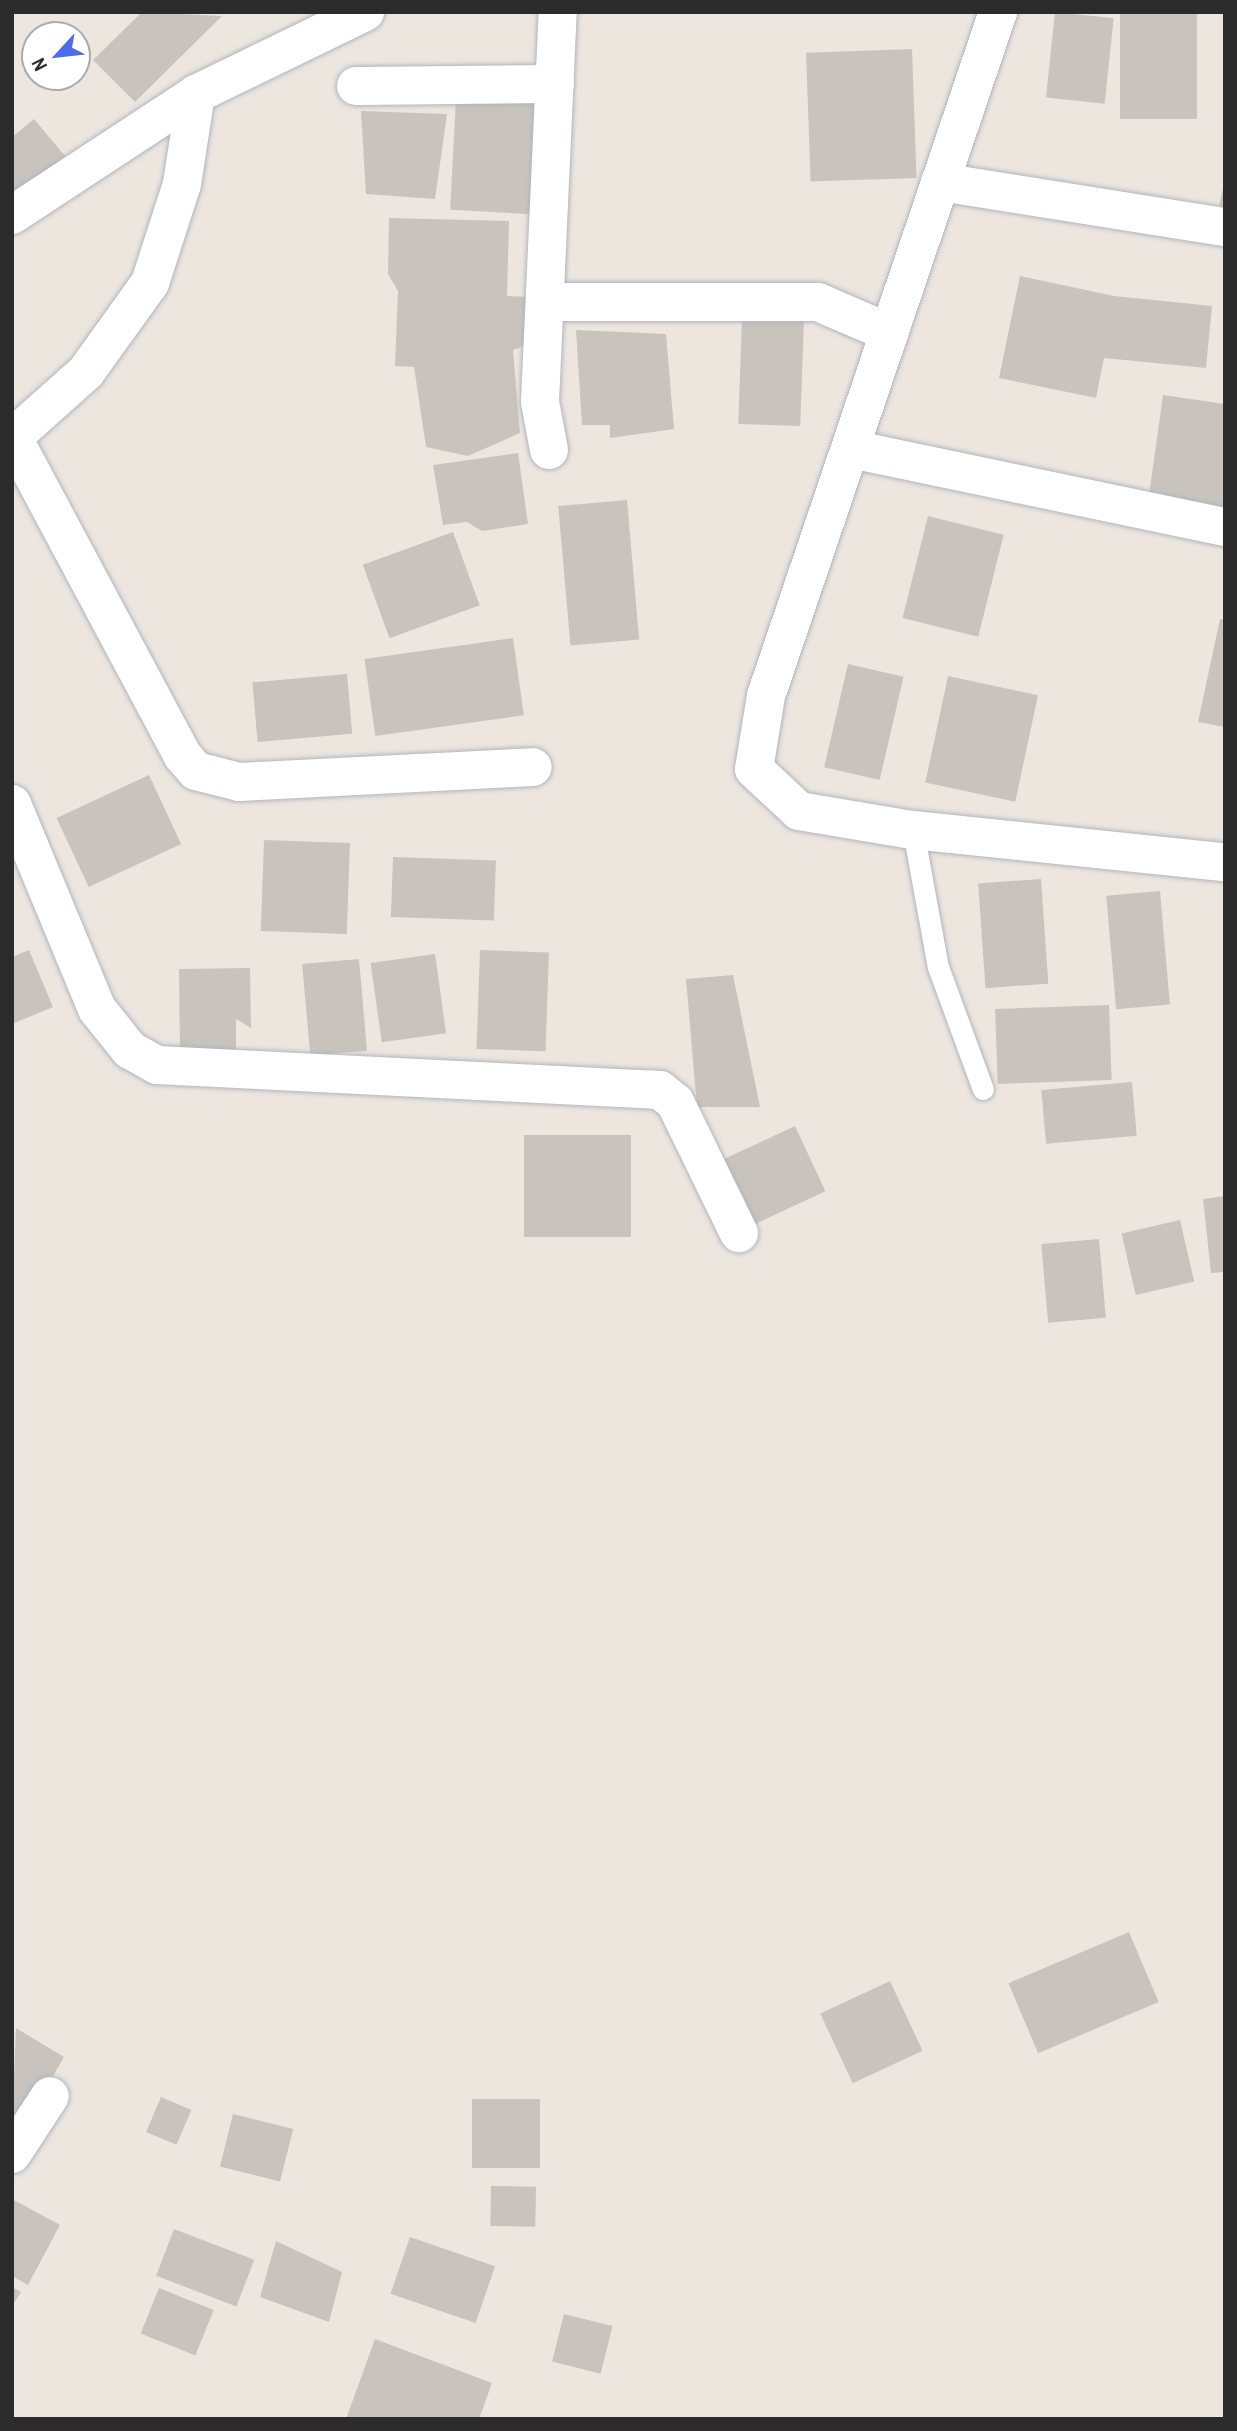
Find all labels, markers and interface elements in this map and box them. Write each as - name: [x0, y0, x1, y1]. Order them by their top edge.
- north arrow: [21, 21, 91, 91]
- text: N: [25, 54, 53, 76]

